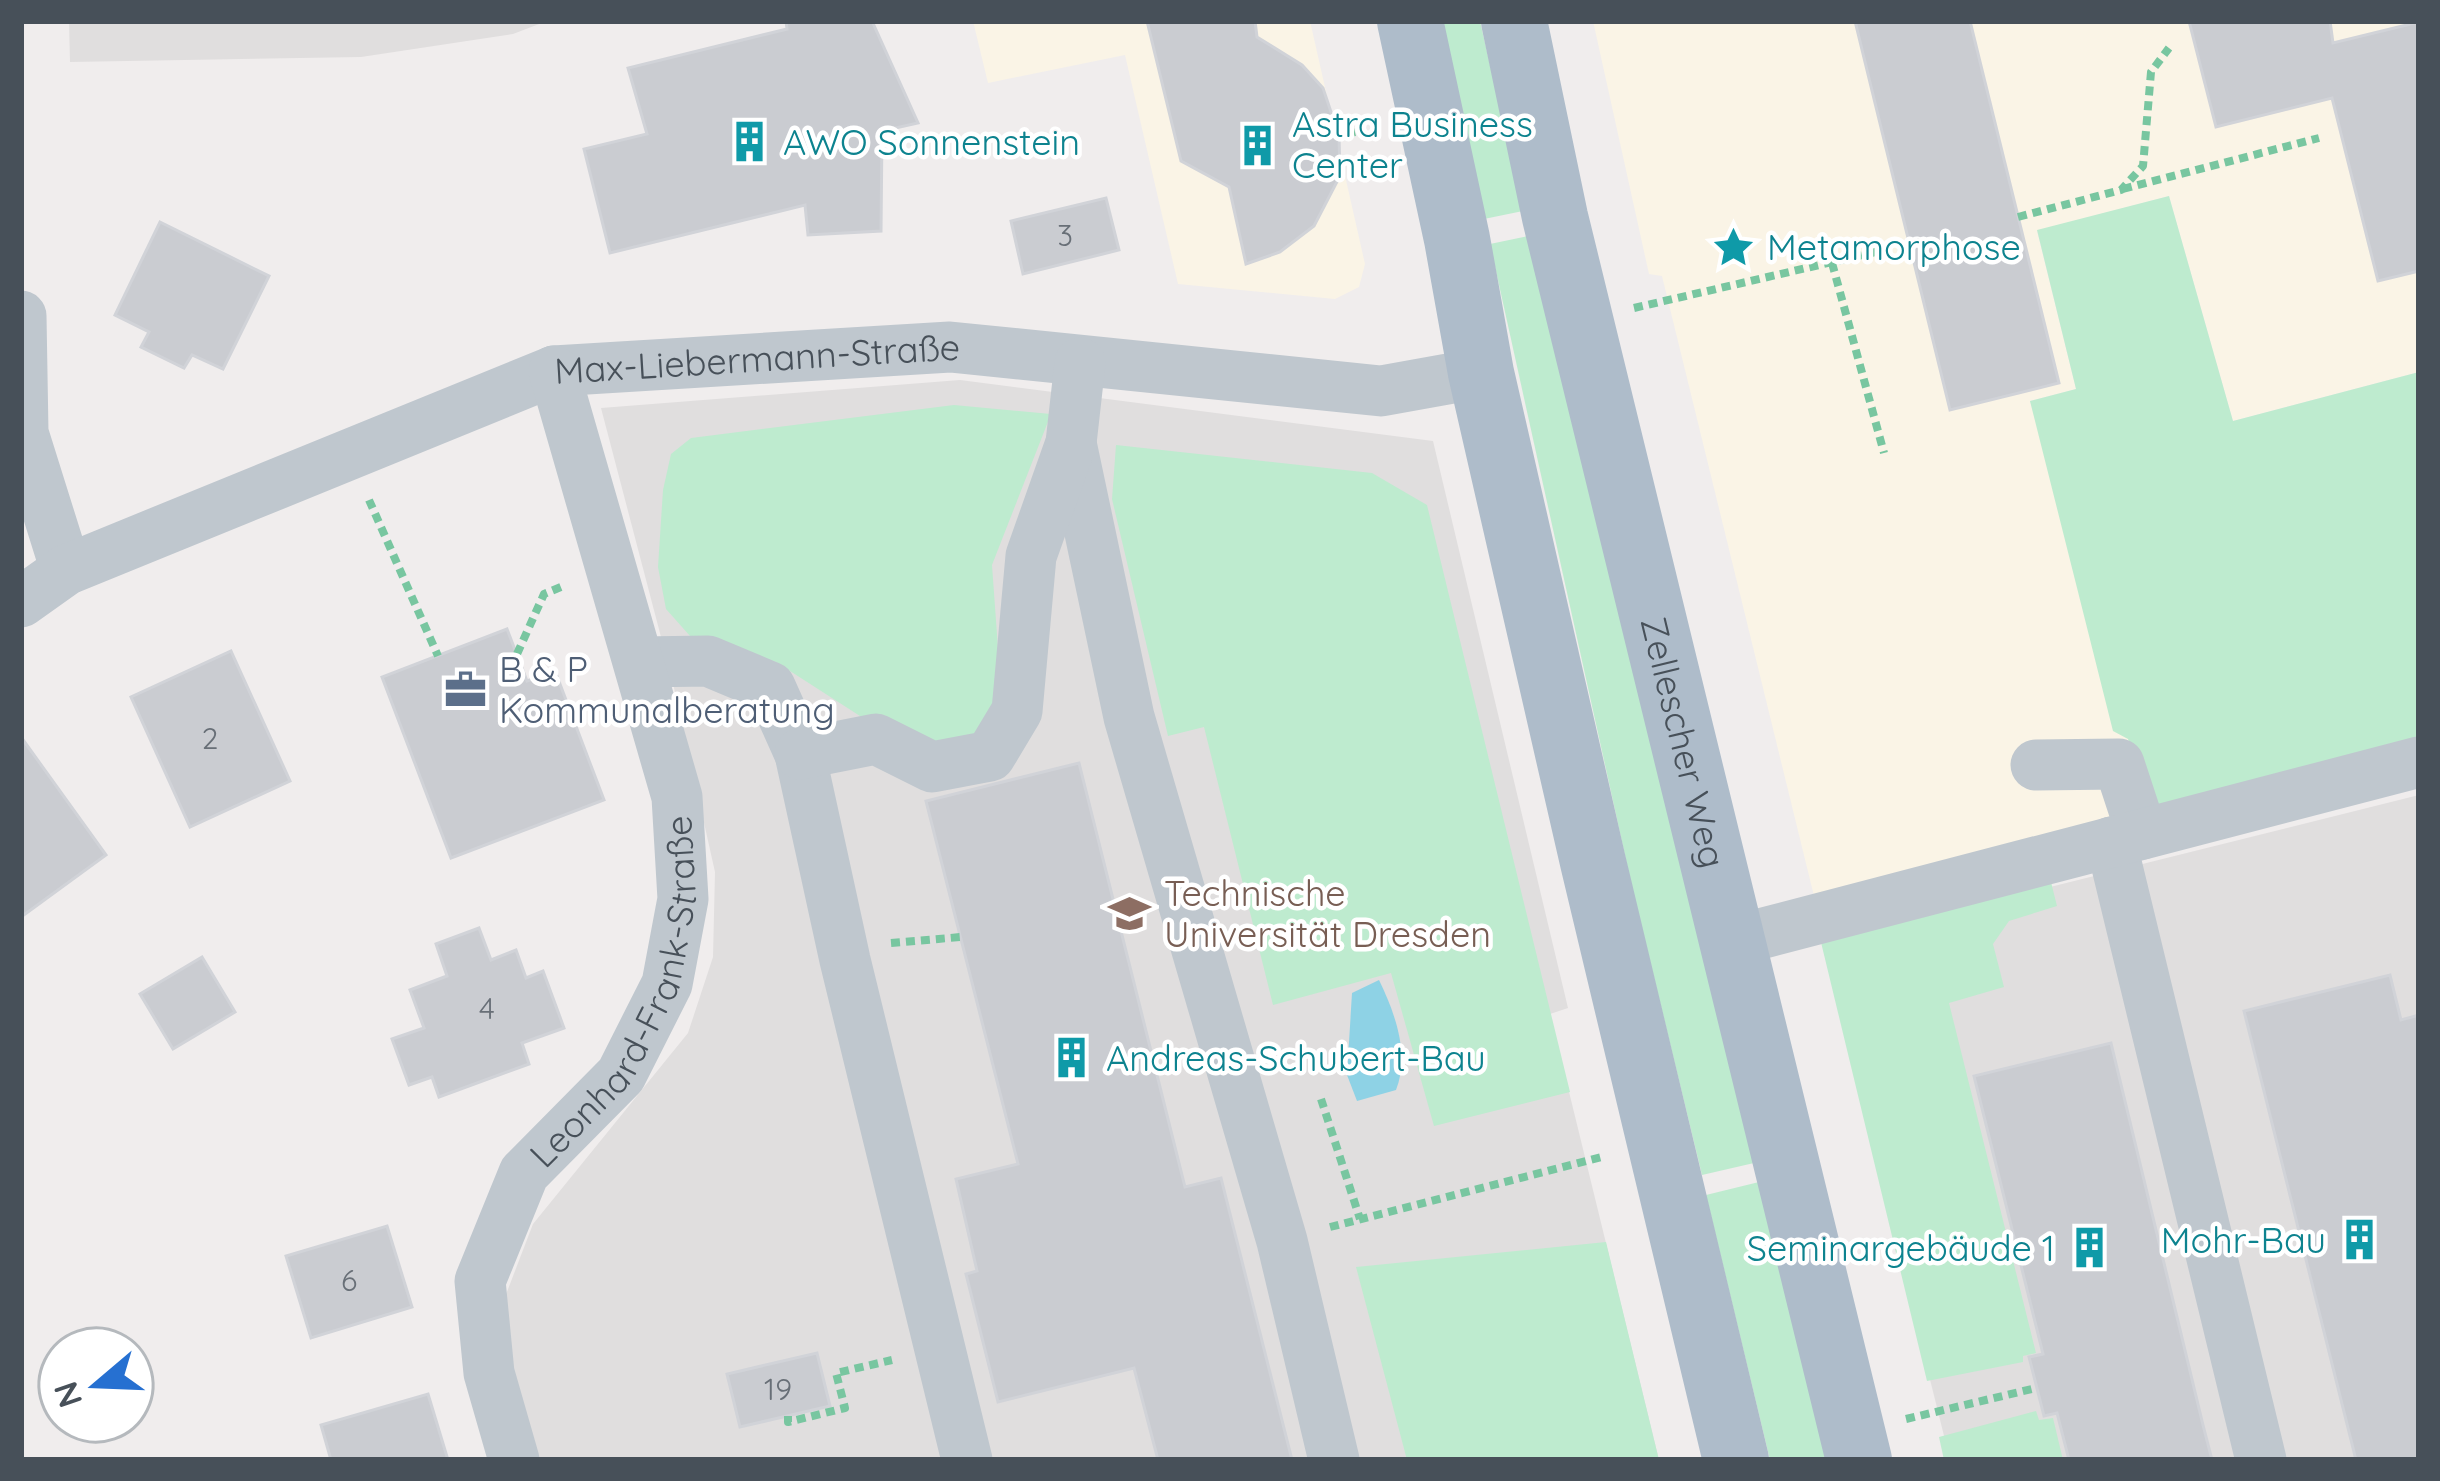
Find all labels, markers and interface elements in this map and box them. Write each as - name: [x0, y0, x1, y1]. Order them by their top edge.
- place label: Astra Business Center: [1292, 101, 1533, 187]
- building icon: AWO Sonnenstein: [726, 119, 772, 165]
- place label: AWO Sonnenstein: [783, 119, 1080, 164]
- building icon: Astra Business Center: [1235, 122, 1281, 168]
- house number: 3: [1057, 216, 1073, 254]
- place icon: Metamorphose: [1710, 224, 1756, 270]
- place label: Metamorphose: [1767, 224, 2021, 269]
- street label: Max-Liebermann-Straße: [553, 323, 963, 393]
- street label: Zellescher Weg: [1632, 612, 1736, 872]
- place label: B & P Kommunalberatung: [499, 646, 835, 732]
- office icon: B & P Kommunalberatung: [442, 667, 488, 713]
- house number: 2: [202, 719, 218, 757]
- street label: Leonhard-Frank-Straße: [520, 814, 706, 1176]
- place label: Technische Universität Dresden: [1164, 870, 1491, 956]
- school or university icon: Technische Universität Dresden: [1107, 891, 1153, 937]
- house number: 4: [479, 989, 495, 1027]
- building icon: Andreas-Schubert-Bau: [1049, 1035, 1095, 1081]
- place label: Andreas-Schubert-Bau: [1106, 1035, 1486, 1080]
- place label: Mohr-Bau: [2161, 1217, 2326, 1262]
- building icon: Mohr-Bau: [2337, 1217, 2383, 1263]
- place label: Seminargebäude 1: [1747, 1225, 2055, 1270]
- building icon: Seminargebäude 1: [2066, 1225, 2112, 1271]
- house number: 6: [341, 1261, 357, 1299]
- north arrow: [36, 1325, 156, 1445]
- house number: 19: [764, 1370, 792, 1408]
- text: N: [44, 1377, 90, 1413]

